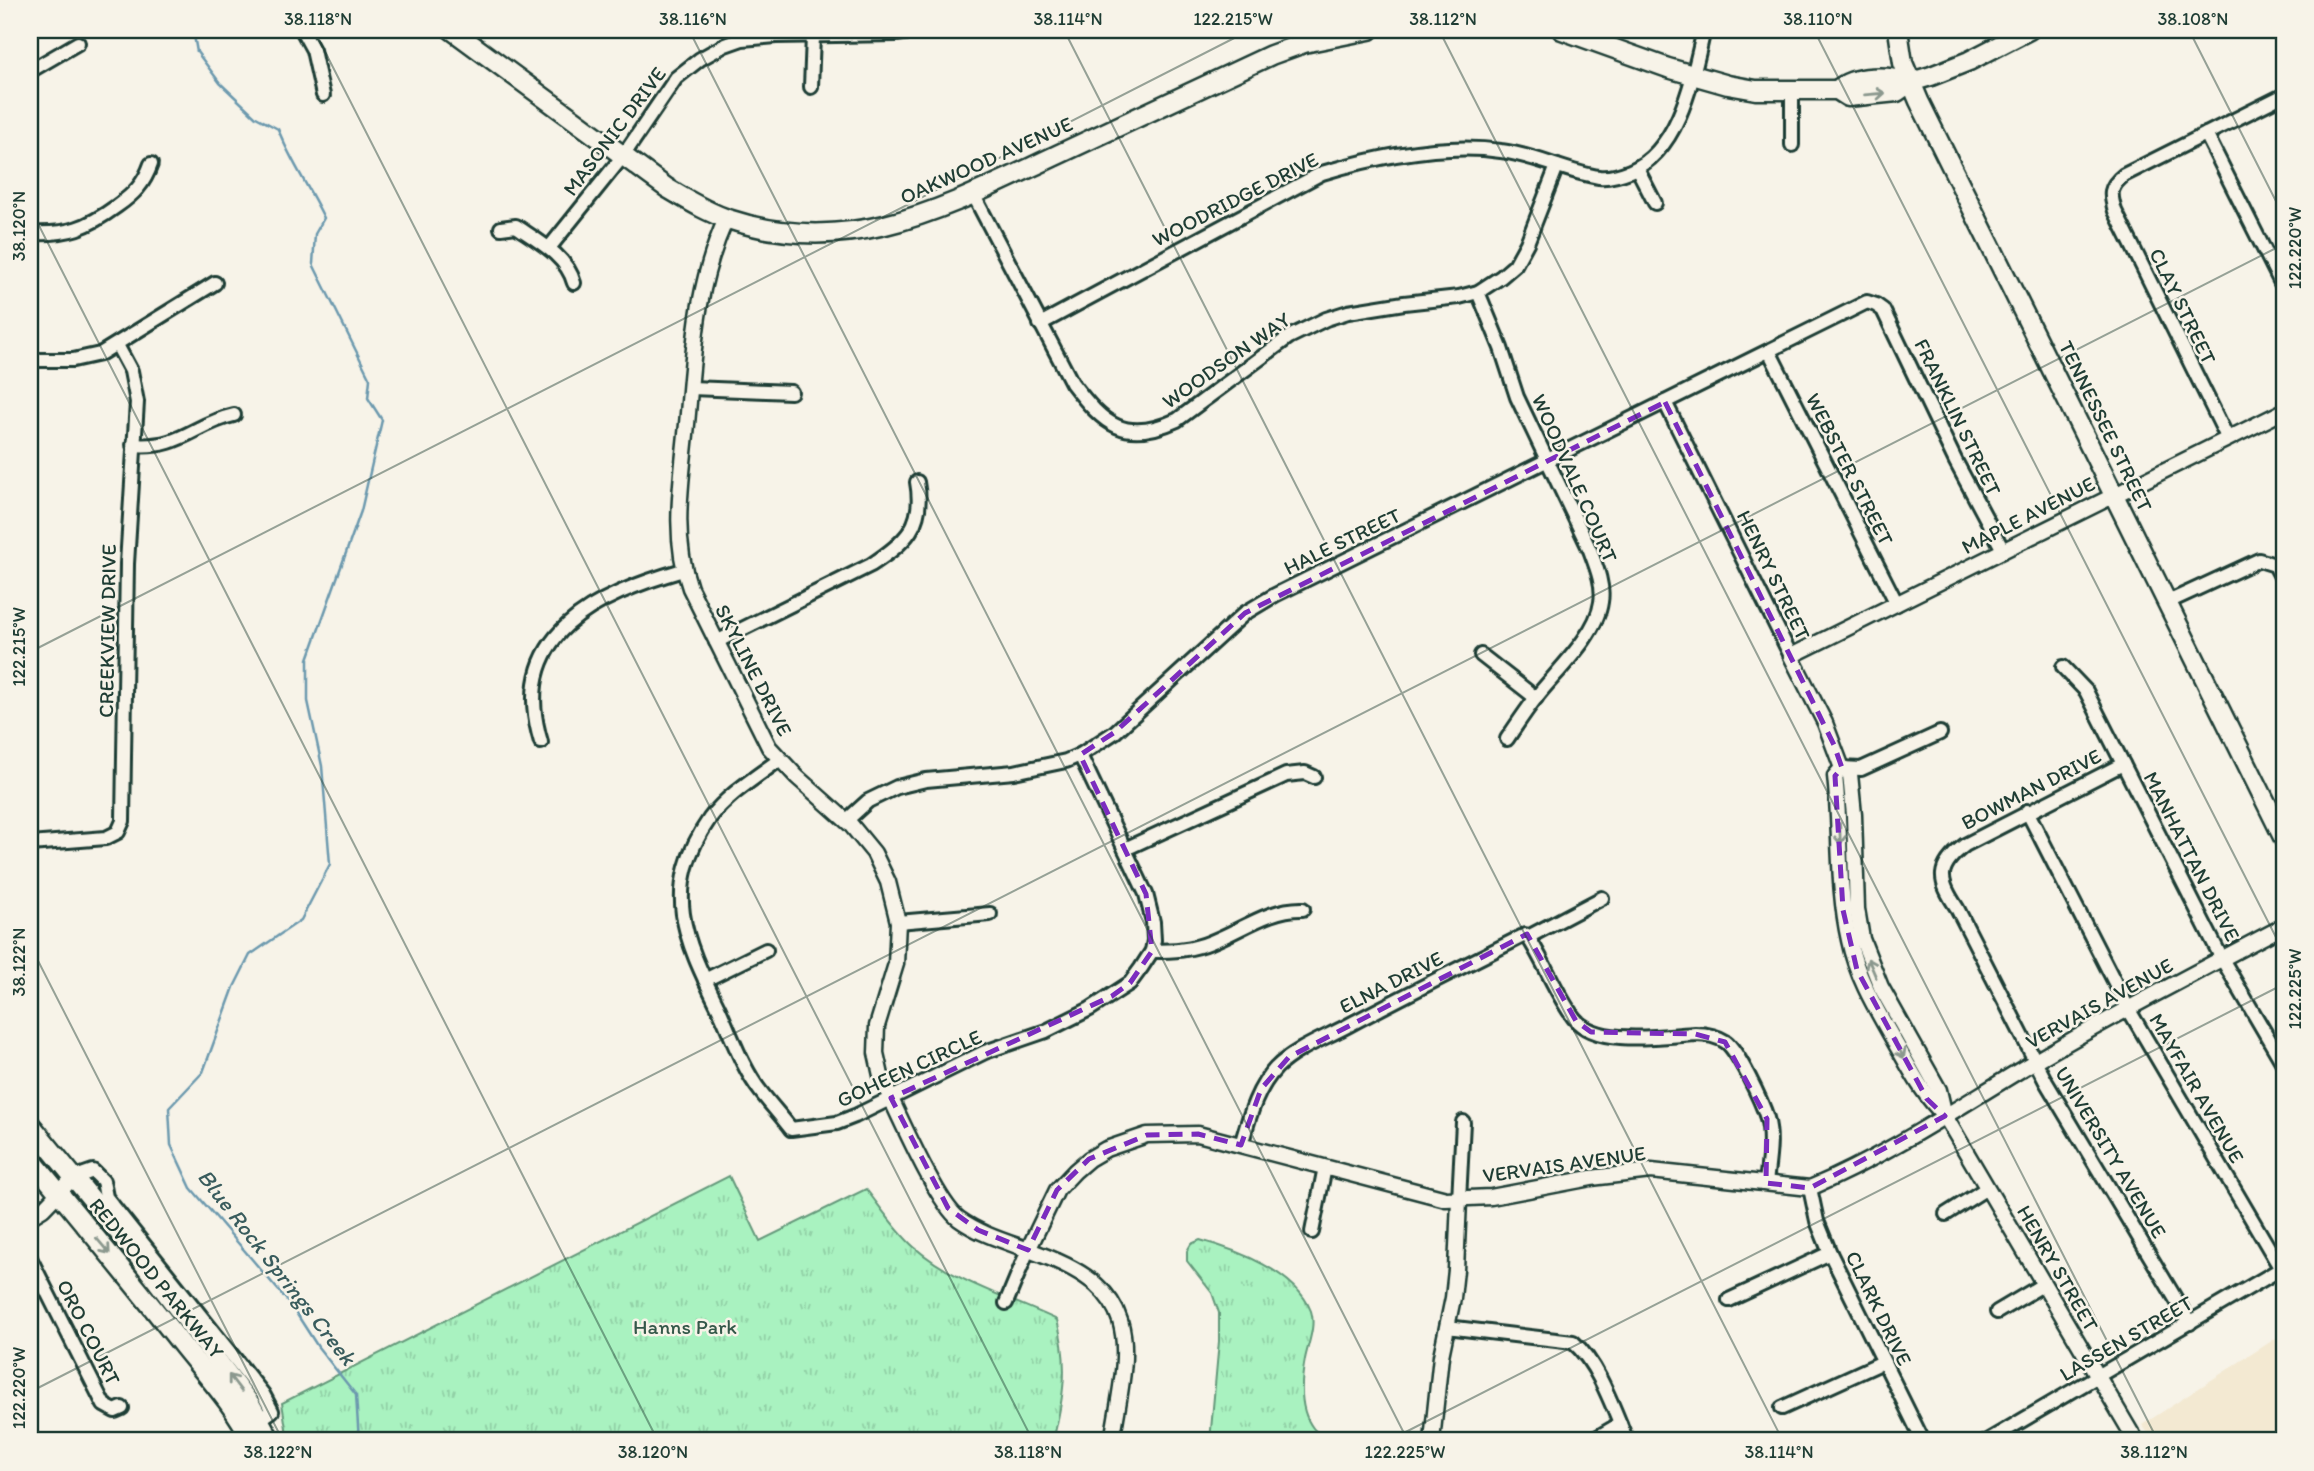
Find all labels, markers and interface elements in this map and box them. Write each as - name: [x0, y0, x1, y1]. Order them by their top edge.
- text: 38.118°N: [284, 8, 352, 30]
- text: 38.116°N: [659, 8, 727, 30]
- text: 38.114°N: [1033, 8, 1103, 30]
- text: 122.215°W: [1193, 8, 1273, 30]
- text: 38.112°N: [1409, 8, 1477, 30]
- text: 38.110°N: [1783, 8, 1853, 30]
- text: 38.108°N: [2158, 8, 2228, 30]
- street label: MASONIC DRIVE: [557, 61, 671, 201]
- one-way arrow: [1863, 87, 1886, 100]
- street label: OAKWOOD AVENUE: [896, 111, 1076, 209]
- street label: WOODRIDGE DRIVE: [1148, 146, 1322, 252]
- text: 38.120°N: [8, 191, 30, 261]
- text: 122.220°W: [2284, 207, 2306, 289]
- street label: CLAY STREET: [2144, 244, 2222, 368]
- street label: WOODSON WAY: [1157, 307, 1295, 413]
- street label: FRANKLIN STREET: [1909, 335, 2007, 500]
- street label: TENNESSEE STREET: [2054, 337, 2158, 516]
- street label: WEBSTER STREET: [1801, 389, 1899, 549]
- street label: WOODVALE COURT: [1527, 390, 1623, 566]
- street label: MAPLE AVENUE: [1957, 471, 2099, 559]
- street label: HALE STREET: [1280, 502, 1405, 580]
- street label: HENRY STREET: [1732, 506, 1816, 644]
- street label: CREEKVIEW DRIVE: [93, 544, 121, 718]
- street label: SKYLINE DRIVE: [710, 600, 798, 740]
- text: 122.215°W: [8, 607, 30, 687]
- street label: BOWMAN DRIVE: [1957, 743, 2105, 835]
- street label: MANHATTAN DRIVE: [2138, 767, 2246, 945]
- one-way arrow: [1834, 822, 1847, 845]
- text: 38.122°N: [8, 928, 30, 996]
- street label: ELNA DRIVE: [1335, 945, 1447, 1019]
- text: 122.225°W: [2284, 949, 2306, 1029]
- street label: VERVAIS AVENUE: [2021, 952, 2177, 1054]
- one-way arrow: [1865, 957, 1878, 979]
- street label: MAYFAIR AVENUE: [2144, 1009, 2250, 1167]
- street label: GOHEEN CIRCLE: [833, 1023, 986, 1112]
- one-way arrow: [1893, 1038, 1906, 1059]
- street label: UNIVERSITY AVENUE: [2050, 1062, 2172, 1243]
- street label: VERVAIS AVENUE: [1481, 1140, 1647, 1188]
- water label: Blue Rock Springs Creek: [192, 1163, 363, 1372]
- street label: REDWOOD PARKWAY: [84, 1193, 230, 1363]
- street label: HENRY STREET: [2012, 1201, 2104, 1336]
- one-way arrow: [95, 1237, 111, 1255]
- street label: CLARK DRIVE: [1841, 1247, 1917, 1369]
- street label: ORO COURT: [52, 1275, 126, 1389]
- street label: LASSEN STREET: [2055, 1290, 2197, 1386]
- park label: Hanns Park: [633, 1314, 737, 1339]
- text: 122.220°W: [8, 1347, 30, 1429]
- one-way arrow: [228, 1375, 243, 1393]
- text: 38.122°N: [244, 1441, 312, 1463]
- text: 38.120°N: [618, 1441, 688, 1463]
- text: 38.118°N: [994, 1441, 1062, 1463]
- text: 122.225°W: [1365, 1441, 1445, 1463]
- text: 38.114°N: [1744, 1441, 1814, 1463]
- text: 38.112°N: [2120, 1441, 2188, 1463]

